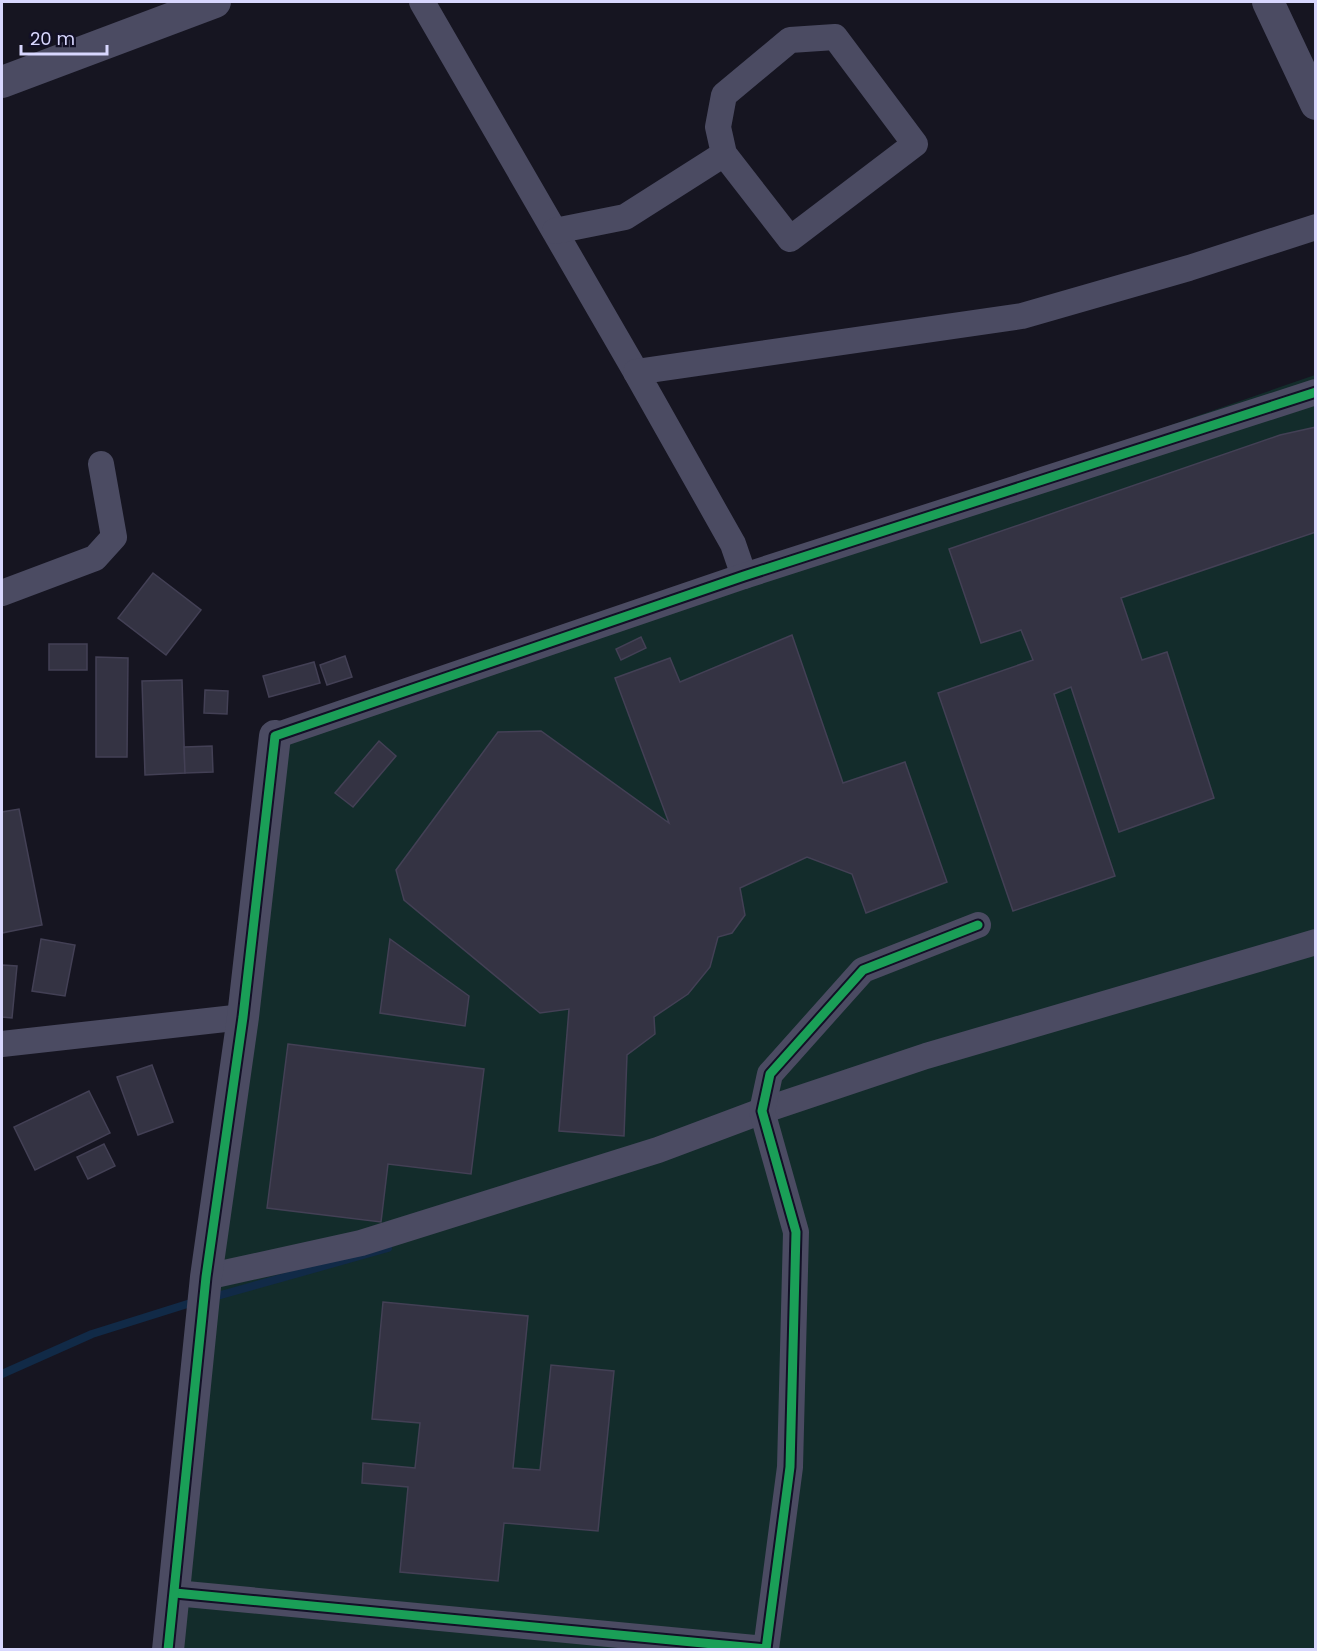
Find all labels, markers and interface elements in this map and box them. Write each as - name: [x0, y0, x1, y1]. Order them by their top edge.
- scale bar: [21, 18, 106, 56]
- text: 20 m: [30, 26, 75, 51]

